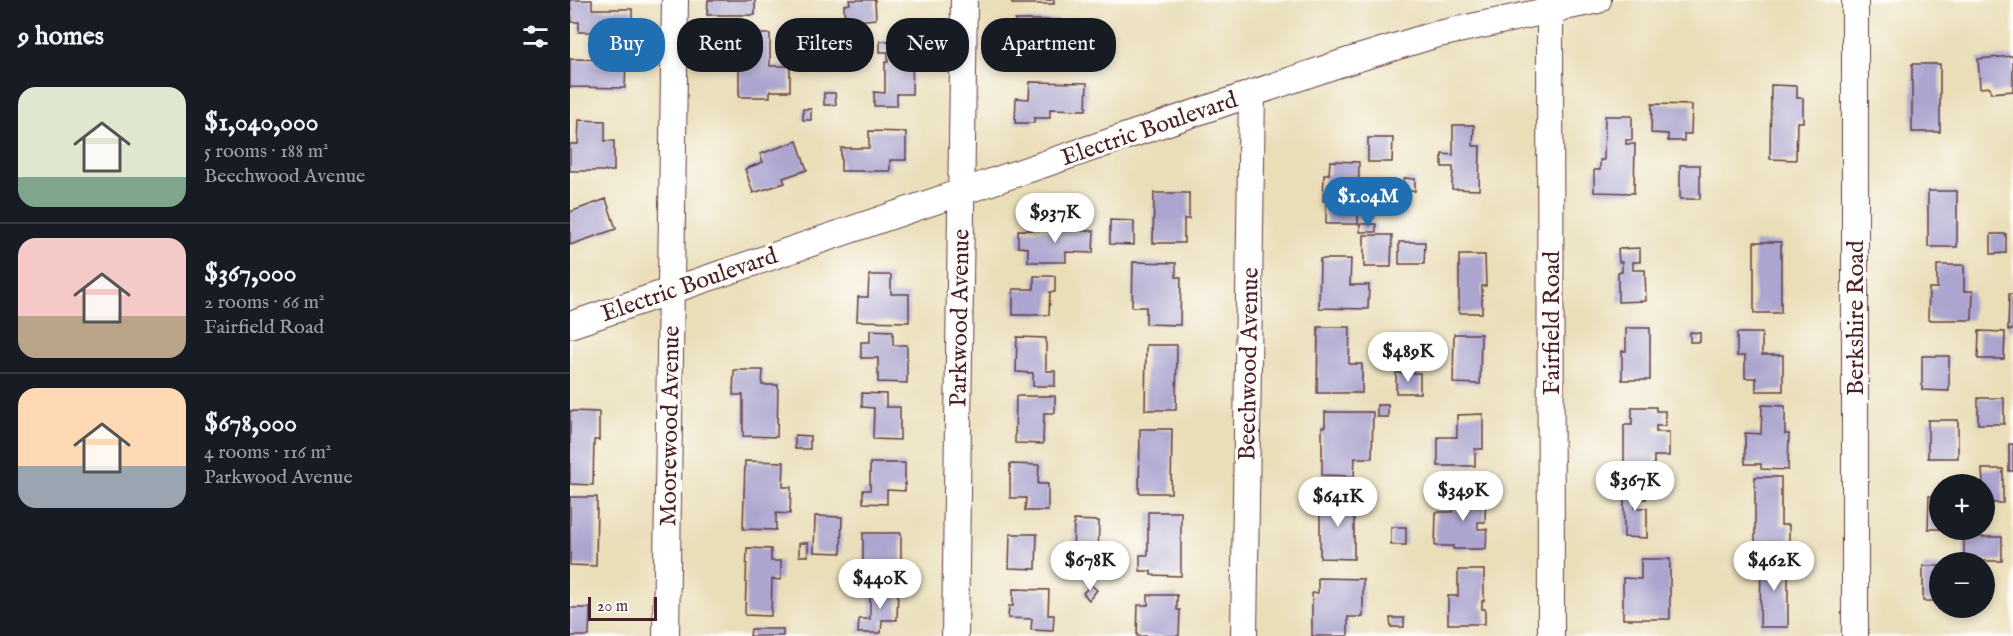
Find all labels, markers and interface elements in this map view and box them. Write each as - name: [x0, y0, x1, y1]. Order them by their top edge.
- chip: Buy: [588, 18, 665, 72]
- chip: Rent: [677, 18, 763, 72]
- chip: Filters: [775, 18, 874, 72]
- chip: New: [886, 18, 969, 72]
- chip: Apartment: [981, 18, 1116, 72]
- text: 9 homes: [18, 20, 104, 53]
- icon: filters: [519, 20, 552, 53]
- street label: Electric Boulevard: [1057, 85, 1242, 174]
- text: $1,040,000: [204, 106, 319, 139]
- icon: home: [66, 111, 138, 183]
- text: 5 rooms · 188 m²: [204, 139, 329, 164]
- text: Beechwood Avenue: [204, 164, 365, 189]
- pin: $1.04M: [1319, 177, 1417, 228]
- text: $1.04M: [1337, 184, 1399, 209]
- pin: $937K: [1013, 193, 1097, 244]
- text: $937K: [1029, 200, 1081, 225]
- street label: Parkwood Avenue: [943, 229, 978, 407]
- street label: Berkshire Road: [1841, 240, 1872, 396]
- street label: Electric Boulevard: [597, 241, 782, 330]
- street label: Fairfield Road: [1537, 251, 1568, 395]
- text: $367,000: [204, 257, 296, 290]
- icon: home: [66, 262, 138, 334]
- street label: Beechwood Avenue: [1232, 267, 1267, 461]
- text: 2 rooms · 66 m²: [204, 290, 325, 315]
- text: Fairfield Road: [204, 315, 324, 340]
- street label: Moorewood Avenue: [653, 325, 688, 527]
- pin: $489K: [1366, 332, 1450, 383]
- text: $489K: [1382, 339, 1434, 364]
- text: $678,000: [204, 407, 297, 440]
- icon: home: [66, 412, 138, 484]
- text: 4 rooms · 116 m²: [204, 440, 331, 465]
- pin: $367K: [1593, 461, 1677, 512]
- text: Parkwood Avenue: [204, 465, 353, 490]
- text: $367K: [1610, 468, 1660, 493]
- pin: $349K: [1421, 471, 1505, 522]
- map controls: [1929, 474, 1995, 618]
- button: +: [1929, 474, 1995, 540]
- pin: $641K: [1296, 477, 1380, 528]
- text: $349K: [1437, 478, 1489, 503]
- text: $641K: [1312, 484, 1364, 509]
- pin: $678K: [1048, 541, 1132, 592]
- pin: $462K: [1732, 541, 1816, 592]
- text: $678K: [1064, 548, 1116, 573]
- text: $462K: [1747, 548, 1801, 573]
- button: −: [1929, 552, 1995, 618]
- pin: $440K: [838, 559, 922, 610]
- text: $440K: [853, 566, 907, 591]
- scale bar: [588, 594, 657, 622]
- text: 20 m: [597, 597, 628, 617]

